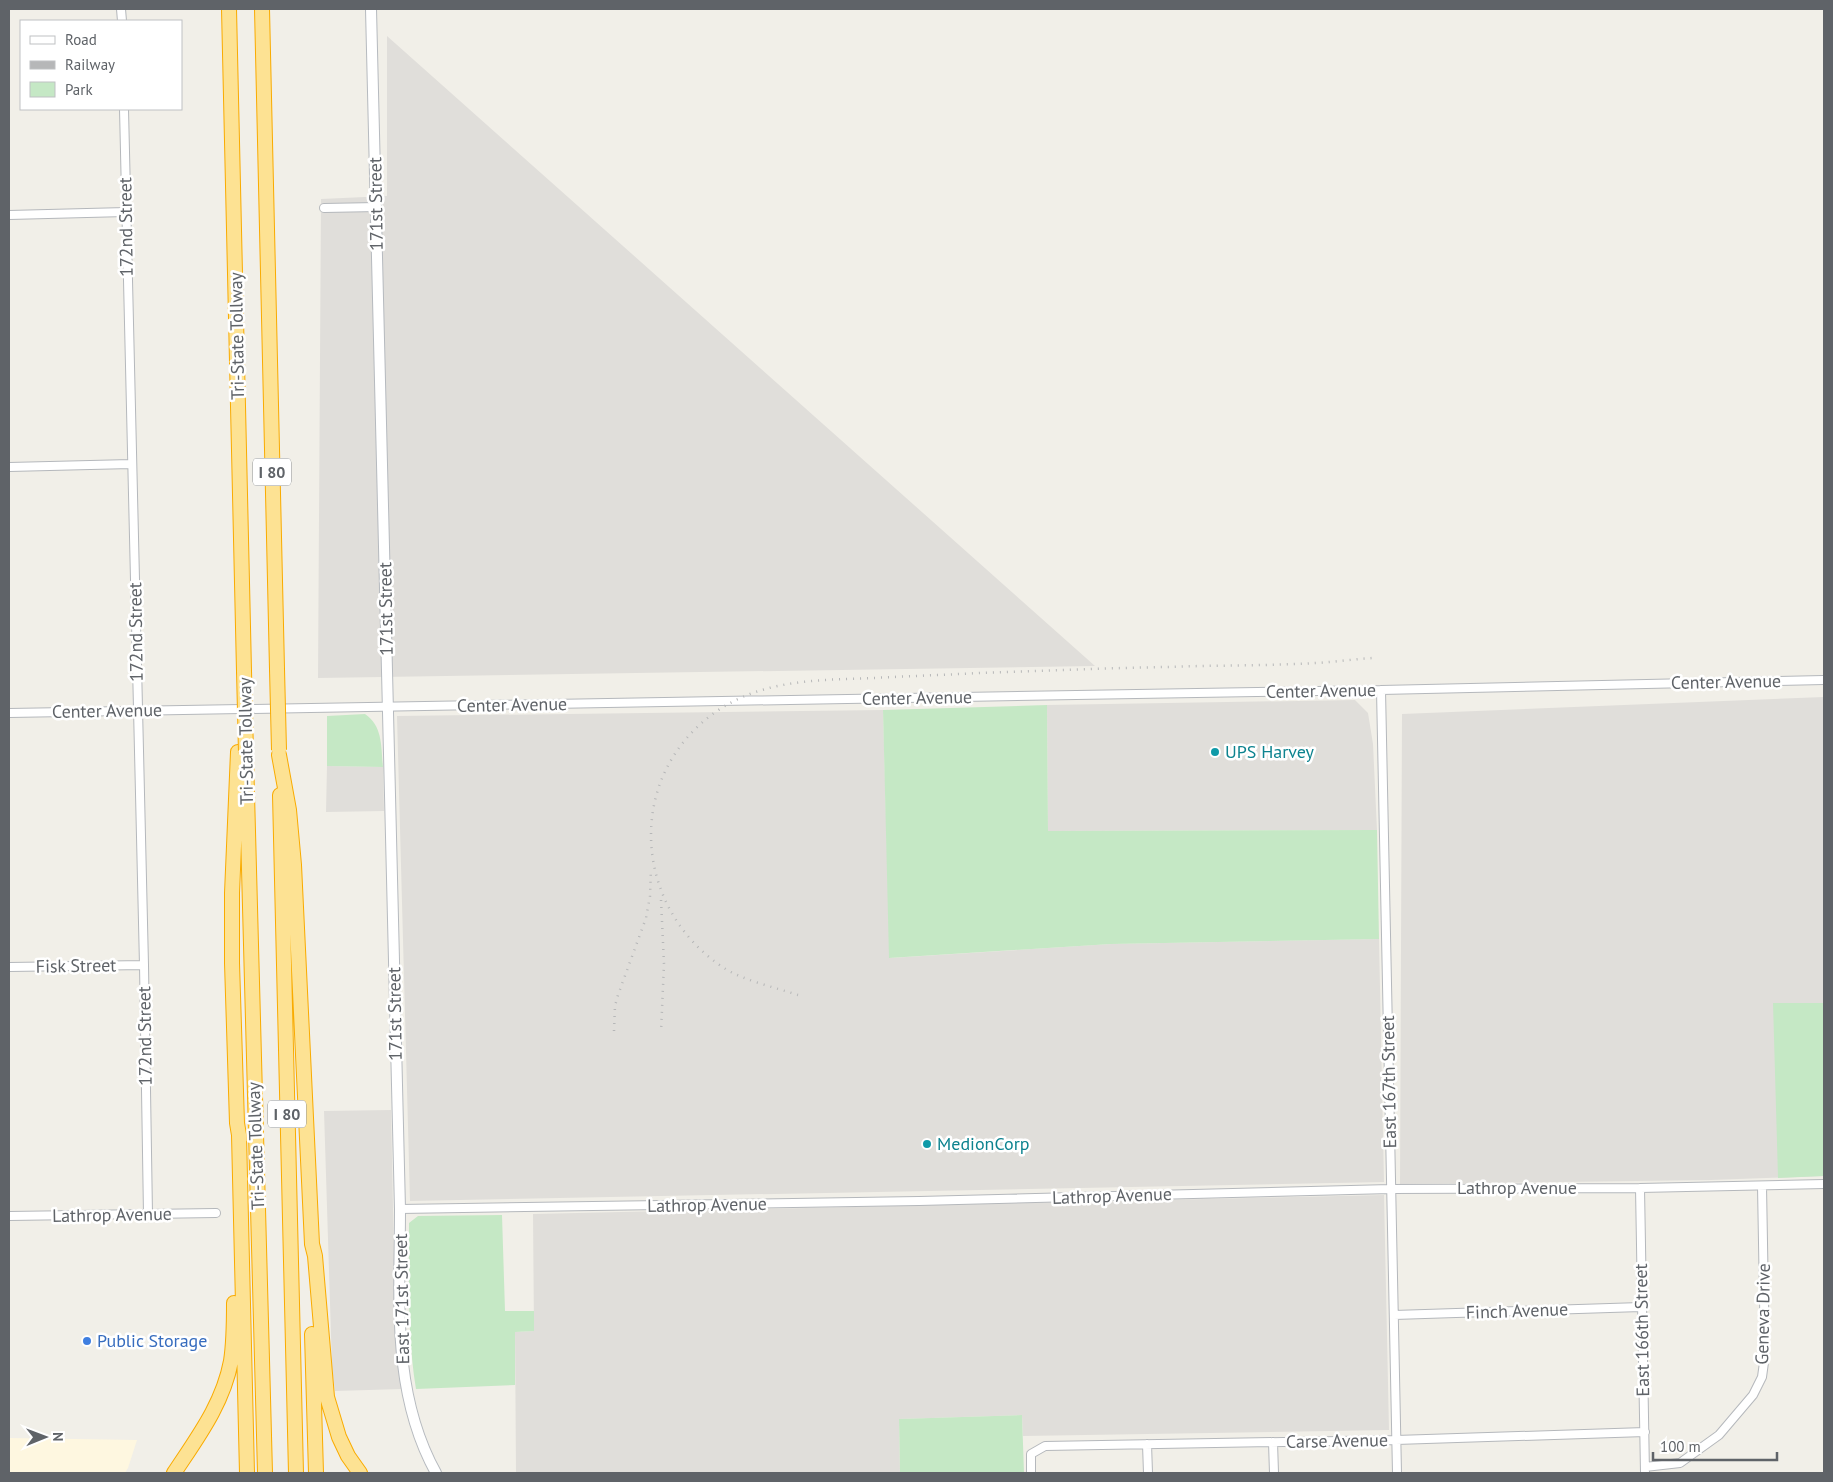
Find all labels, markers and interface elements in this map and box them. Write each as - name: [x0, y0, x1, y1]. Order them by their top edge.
- legend: [20, 20, 182, 110]
- text: Road: [65, 30, 97, 49]
- text: Railway: [65, 55, 115, 74]
- text: Park: [65, 80, 93, 99]
- street label: 171st Street: [363, 157, 388, 251]
- street label: 172nd Street: [113, 177, 138, 277]
- street label: Tri-State Tollway: [224, 271, 249, 400]
- road number: I 80: [253, 458, 291, 486]
- street label: 171st Street: [373, 562, 398, 656]
- street label: 172nd Street: [123, 582, 148, 682]
- street label: Center Avenue: [1671, 669, 1781, 694]
- street label: Tri-State Tollway: [233, 676, 258, 805]
- street label: Center Avenue: [1266, 678, 1376, 703]
- street label: Center Avenue: [862, 685, 972, 710]
- street label: Center Avenue: [457, 692, 567, 717]
- street label: Center Avenue: [52, 698, 162, 723]
- place label: UPS Harvey: [1225, 740, 1315, 763]
- marker: UPS Harvey: [1209, 746, 1221, 758]
- street label: Fisk Street: [36, 953, 116, 978]
- street label: 171st Street: [382, 967, 407, 1061]
- street label: 172nd Street: [132, 986, 157, 1086]
- street label: East 167th Street: [1376, 1015, 1401, 1149]
- street label: Tri-State Tollway: [242, 1081, 269, 1210]
- road number: I 80: [268, 1100, 306, 1128]
- place label: MedionCorp: [937, 1132, 1030, 1155]
- marker: MedionCorp: [921, 1138, 933, 1150]
- street label: Lathrop Avenue: [1457, 1176, 1577, 1199]
- street label: Lathrop Avenue: [1052, 1182, 1172, 1209]
- street label: Lathrop Avenue: [647, 1192, 767, 1217]
- street label: Lathrop Avenue: [52, 1202, 172, 1227]
- street label: East 171st Street: [389, 1233, 414, 1365]
- street label: East 166th Street: [1629, 1263, 1654, 1397]
- street label: Geneva Drive: [1750, 1263, 1775, 1365]
- street label: Finch Avenue: [1465, 1297, 1569, 1324]
- place label: Public Storage: [97, 1329, 207, 1352]
- marker: Public Storage: [81, 1335, 93, 1347]
- north arrow: [20, 1412, 70, 1462]
- street label: Carse Avenue: [1286, 1428, 1388, 1453]
- scale bar: [1653, 1430, 1777, 1462]
- text: N: [49, 1432, 67, 1442]
- text: 100 m: [1660, 1437, 1701, 1456]

